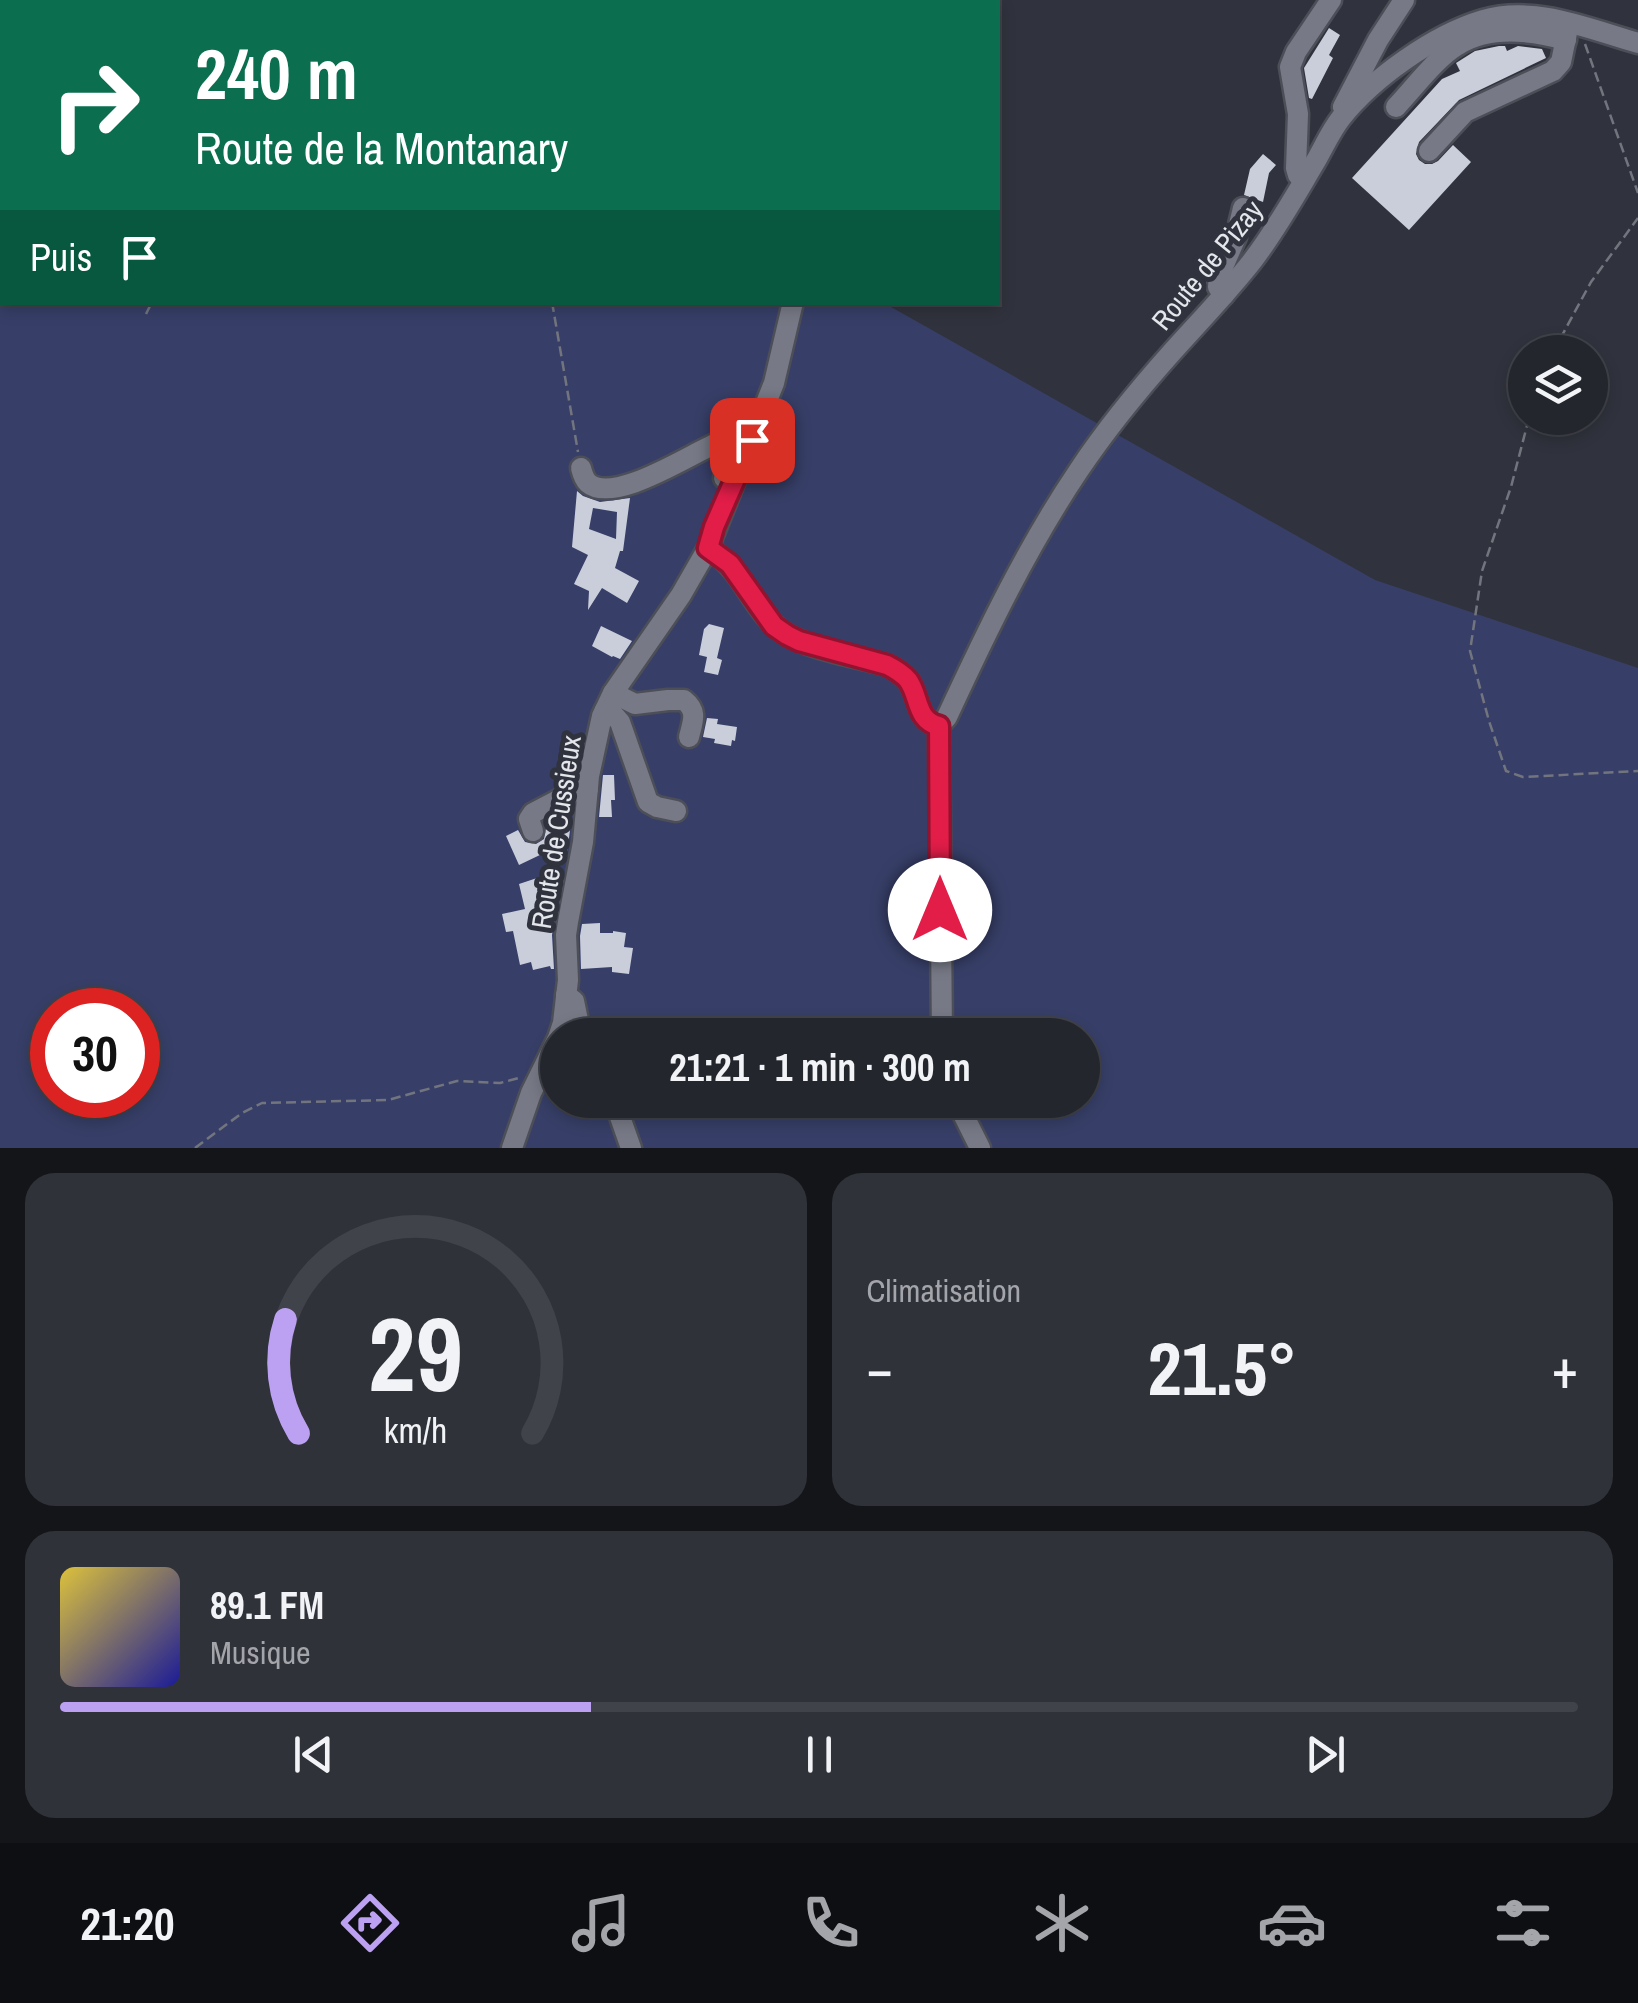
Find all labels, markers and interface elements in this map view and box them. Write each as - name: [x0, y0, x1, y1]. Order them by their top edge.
- text: 240 m: [195, 27, 358, 121]
- icon: right: [30, 40, 160, 170]
- text: Route de la Montanary: [195, 117, 568, 178]
- street label: Route de Pizay: [1143, 192, 1271, 338]
- icon: arrive: [112, 230, 167, 285]
- text: Puis: [30, 232, 92, 283]
- map controls: [1508, 335, 1608, 435]
- button: layers: [1508, 335, 1608, 435]
- pin: [710, 398, 795, 483]
- icon: arrive: [725, 413, 780, 468]
- street label: Route de Cussieux: [522, 732, 590, 931]
- position arrow: [888, 858, 992, 962]
- speed limit sign: 30: [30, 988, 160, 1118]
- text: 21:21 · 1 min · 300 m: [669, 1042, 971, 1093]
- text: Climatisation: [867, 1269, 1021, 1312]
- text: 29: [368, 1283, 463, 1423]
- text: 21.5°: [1147, 1317, 1297, 1418]
- text: −: [867, 1331, 893, 1405]
- text: +: [1552, 1331, 1578, 1405]
- text: km/h: [384, 1406, 448, 1454]
- text: 89.1 FM: [210, 1580, 324, 1631]
- text: Musique: [210, 1631, 311, 1674]
- icon: previous: [286, 1727, 341, 1782]
- icon: pause: [792, 1727, 847, 1782]
- icon: next: [1298, 1727, 1353, 1782]
- icon: directions: [335, 1888, 405, 1958]
- icon: music: [566, 1888, 636, 1958]
- icon: phone: [796, 1888, 866, 1958]
- icon: climate: [1027, 1888, 1097, 1958]
- icon: car: [1257, 1888, 1327, 1958]
- icon: filters: [1488, 1888, 1558, 1958]
- text: 21:20: [80, 1893, 175, 1954]

